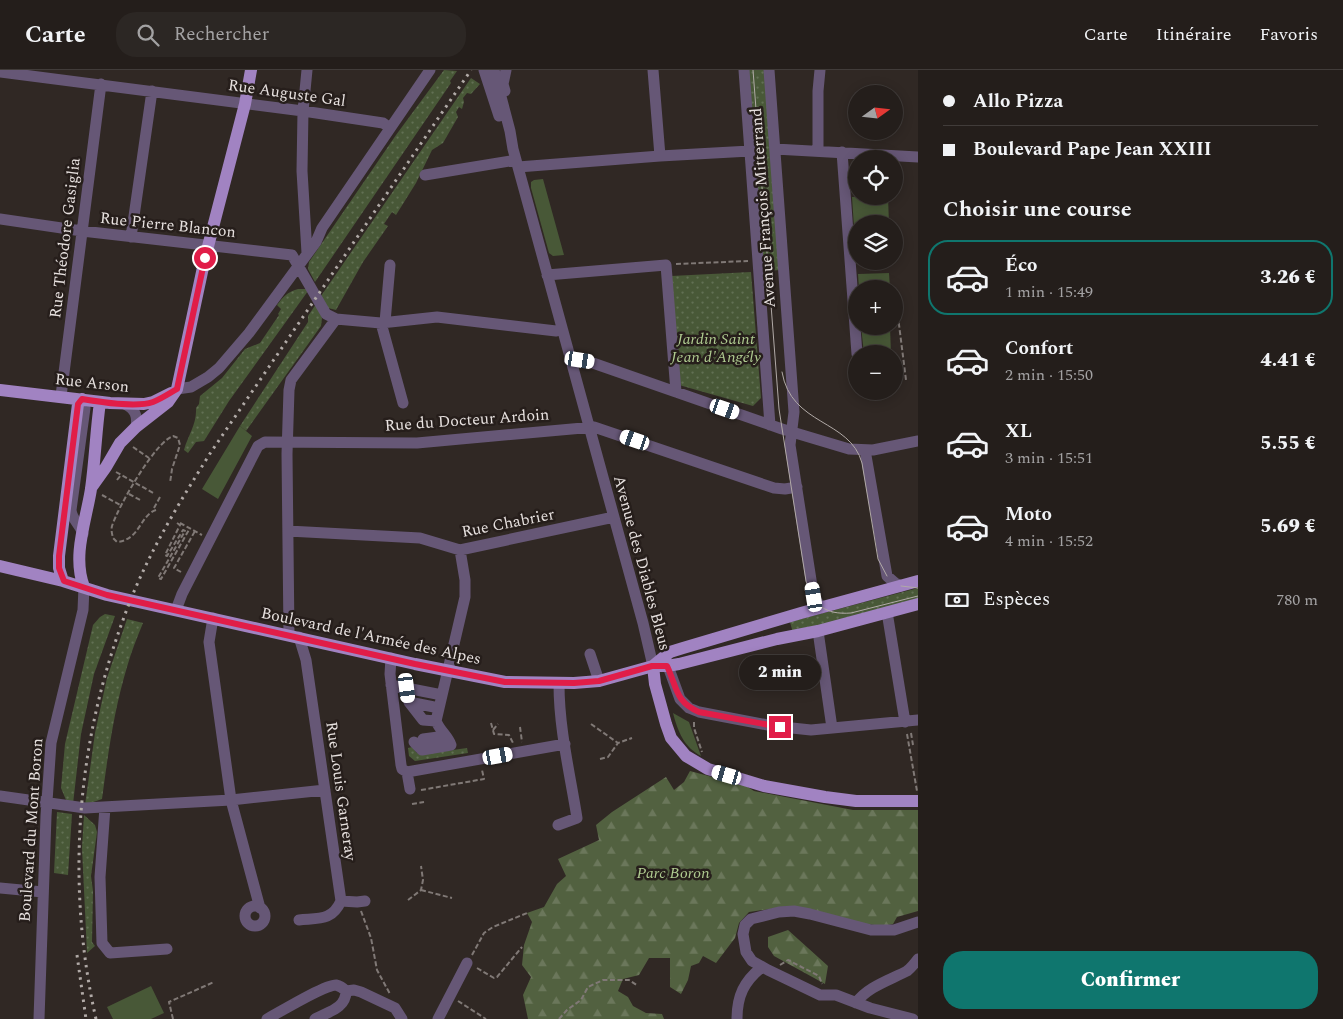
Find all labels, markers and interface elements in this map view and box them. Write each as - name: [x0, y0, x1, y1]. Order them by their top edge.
- search box: [116, 12, 466, 57]
- text: Carte: [25, 17, 86, 53]
- text: Rechercher: [174, 20, 269, 49]
- icon: search: [134, 21, 162, 49]
- text: Carte: [1084, 21, 1128, 48]
- text: Itinéraire: [1156, 21, 1232, 48]
- text: Favoris: [1260, 21, 1318, 48]
- street label: Rue Auguste Gal: [227, 73, 347, 113]
- north arrow: [848, 85, 902, 140]
- map controls: [848, 85, 903, 400]
- text: Allo Pizza: [973, 87, 1063, 116]
- street label: Avenue François Mitterrand: [744, 107, 782, 309]
- text: Boulevard Pape Jean XXIII: [973, 135, 1212, 164]
- button: locate: [848, 150, 903, 205]
- street label: Rue Théodore Gasiglia: [43, 156, 87, 320]
- text: Choisir une course: [943, 193, 1132, 226]
- street label: Rue Pierre Blancon: [99, 206, 237, 244]
- button: layers: [848, 215, 903, 270]
- route start: [194, 247, 216, 269]
- text: Éco: [1005, 251, 1037, 280]
- icon: car: [945, 255, 990, 300]
- text: 3.26 €: [1260, 263, 1316, 292]
- button: +: [848, 280, 903, 335]
- text: 1 min · 15:49: [1005, 280, 1093, 304]
- park label: Jardin Saint Jean d'Angély: [670, 327, 761, 369]
- text: Confort: [1005, 334, 1073, 363]
- icon: car: [945, 338, 990, 383]
- button: −: [848, 345, 903, 400]
- text: 4.41 €: [1260, 346, 1316, 375]
- car: [564, 350, 595, 370]
- text: 2 min · 15:50: [1005, 363, 1093, 387]
- street label: Rue Arson: [54, 367, 130, 399]
- car: [708, 397, 741, 421]
- street label: Rue du Docteur Ardoin: [384, 402, 550, 438]
- text: XL: [1005, 417, 1032, 446]
- icon: car: [945, 421, 990, 466]
- car: [618, 428, 651, 452]
- text: 5.55 €: [1260, 429, 1316, 458]
- text: 3 min · 15:51: [1005, 446, 1093, 470]
- street label: Avenue des Diables Bleus: [607, 473, 677, 653]
- text: Moto: [1005, 500, 1052, 529]
- street label: Rue Chabrier: [459, 502, 557, 544]
- icon: car: [945, 504, 990, 549]
- text: 5.69 €: [1260, 512, 1316, 541]
- text: 4 min · 15:52: [1005, 529, 1093, 553]
- car: [804, 581, 823, 613]
- text: Espèces: [983, 585, 1050, 614]
- icon: cash: [943, 586, 971, 614]
- text: 780 m: [1276, 588, 1318, 612]
- street label: Boulevard de l'Armée des Alpes: [259, 601, 483, 671]
- callout: 2 min: [739, 654, 821, 690]
- text: 2 min: [758, 660, 802, 684]
- car: [397, 672, 416, 704]
- route end: [769, 716, 791, 738]
- street label: Rue Louis Garneray: [319, 720, 363, 863]
- street label: Boulevard du Mont Boron: [13, 737, 49, 923]
- car: [481, 746, 514, 766]
- car: [710, 764, 743, 786]
- park label: Parc Boron: [636, 861, 710, 885]
- button: Confirmer: [943, 951, 1318, 1009]

